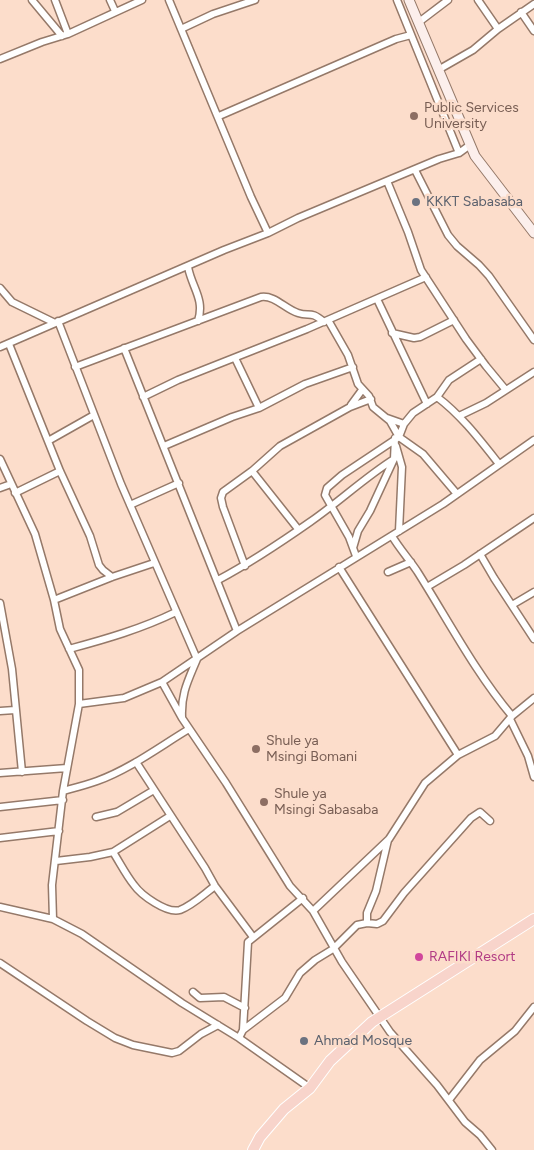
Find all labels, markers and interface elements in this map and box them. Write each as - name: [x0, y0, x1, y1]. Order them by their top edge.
- place label: Public Services University: [424, 100, 519, 132]
- marker: Public Services University: [408, 110, 420, 122]
- place label: KKKT Sabasaba: [426, 194, 523, 210]
- marker: KKKT Sabasaba: [410, 196, 422, 208]
- place label: Shule ya Msingi Bomani: [266, 733, 357, 766]
- marker: Shule ya Msingi Bomani: [250, 743, 262, 755]
- place label: Shule ya Msingi Sabasaba: [274, 786, 378, 819]
- marker: Shule ya Msingi Sabasaba: [258, 796, 270, 808]
- place label: RAFIKI Resort: [429, 949, 516, 965]
- marker: RAFIKI Resort: [413, 951, 425, 963]
- place label: Ahmad Mosque: [314, 1033, 412, 1049]
- marker: Ahmad Mosque: [298, 1035, 310, 1047]

